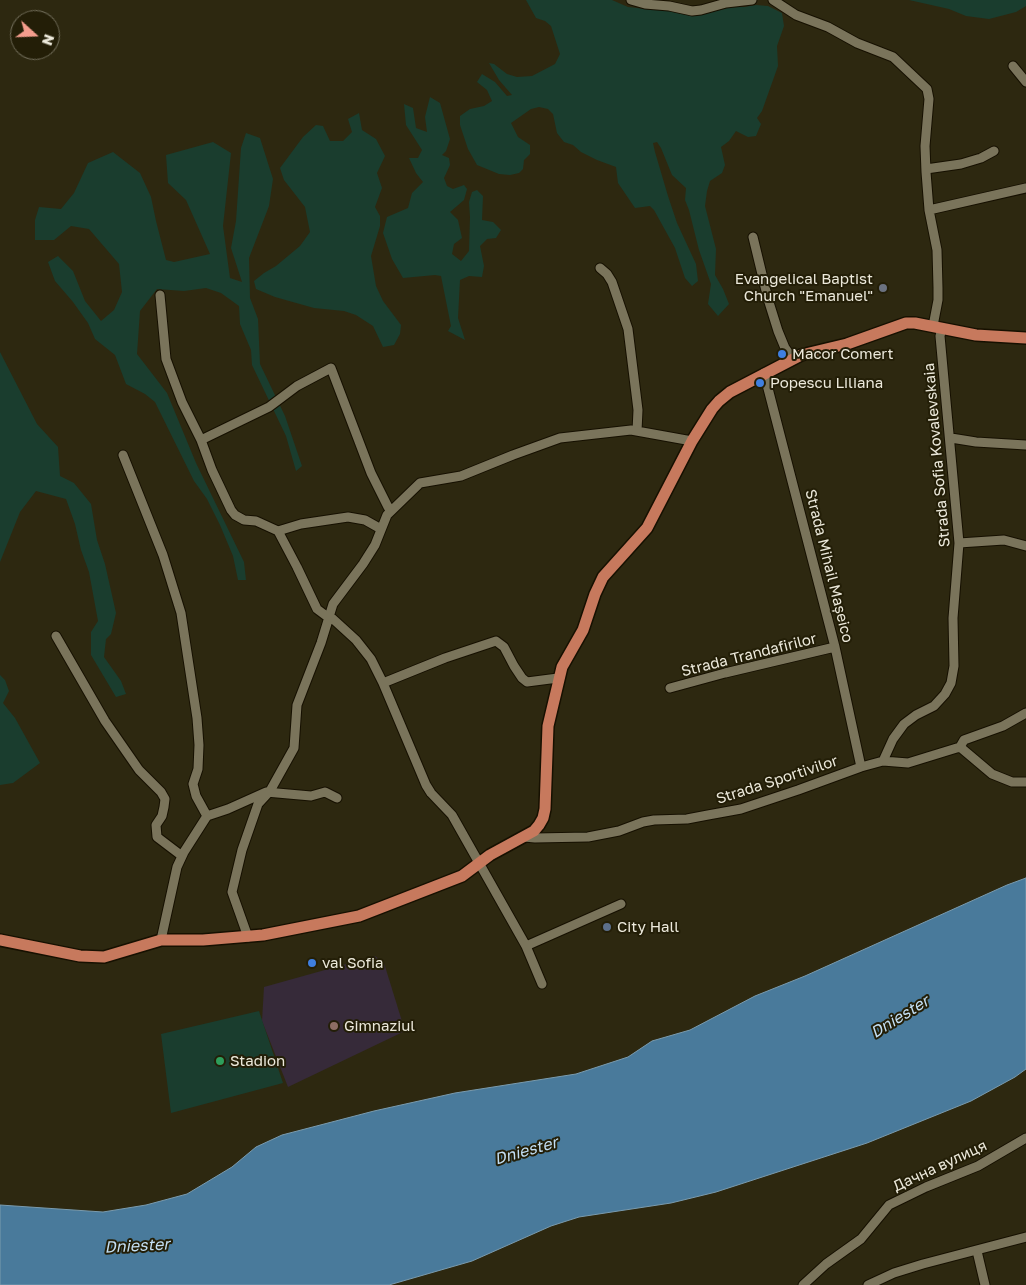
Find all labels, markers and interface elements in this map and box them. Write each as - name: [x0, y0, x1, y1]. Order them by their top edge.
- north arrow: [10, 10, 60, 60]
- text: N: [39, 32, 58, 48]
- place label: Evangelical Baptist Church "Emanuel": [735, 270, 873, 305]
- marker: Evangelical Baptist Church "Emanuel": [877, 282, 889, 294]
- place label: Macor Comert: [792, 345, 893, 363]
- marker: Macor Comert: [776, 348, 788, 360]
- street label: Strada Sofia Kovalevskaia: [920, 362, 954, 548]
- place label: Popescu Liliana: [770, 374, 883, 392]
- marker: Popescu Liliana: [754, 377, 766, 389]
- street label: Strada Mihail Mașeico: [801, 487, 857, 645]
- street label: Strada Trandafirilor: [679, 629, 819, 681]
- street label: Strada Sportivilor: [714, 752, 840, 808]
- place label: City Hall: [617, 918, 679, 936]
- marker: City Hall: [601, 921, 613, 933]
- place label: val Sofia: [322, 954, 383, 972]
- marker: val Sofia: [306, 957, 318, 969]
- water label: Dniester: [867, 992, 933, 1042]
- place label: Gimnaziul: [344, 1017, 415, 1035]
- marker: Gimnaziul: [328, 1020, 340, 1032]
- place label: Stadion: [230, 1052, 285, 1070]
- marker: Stadion: [214, 1055, 226, 1067]
- water label: Dniester: [492, 1133, 560, 1169]
- street label: Дачна вулиця: [890, 1136, 990, 1196]
- water label: Dniester: [104, 1235, 170, 1257]

